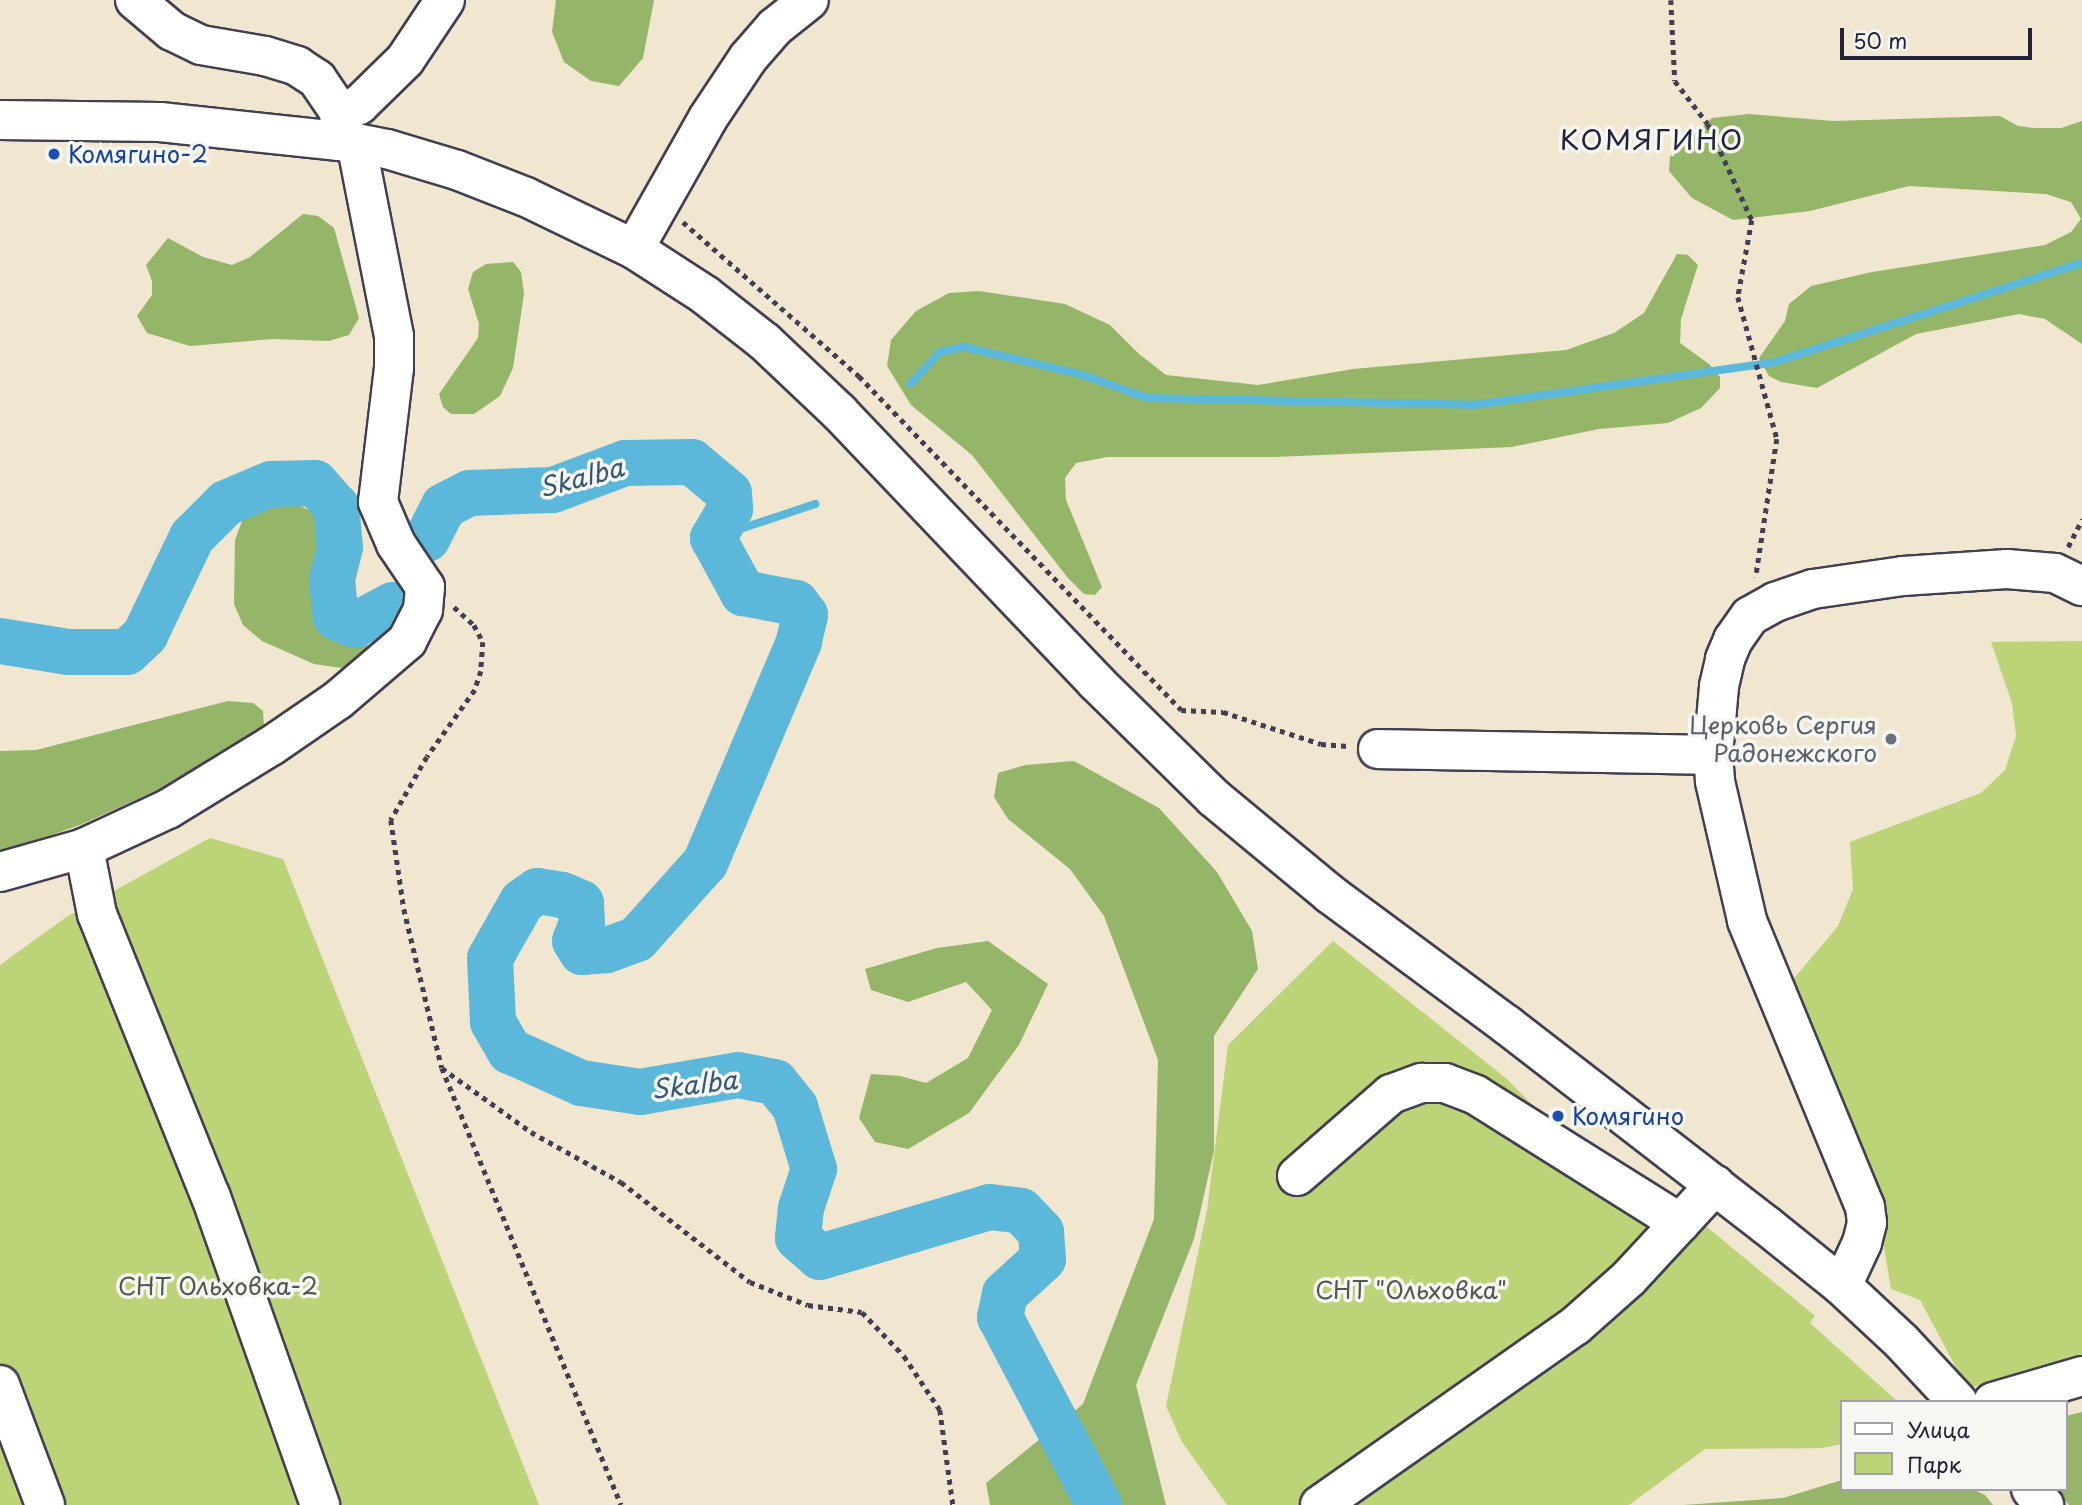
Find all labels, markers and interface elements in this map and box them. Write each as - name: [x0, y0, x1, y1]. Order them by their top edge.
- scale bar: [1844, 14, 2036, 58]
- text: 50 m: [1853, 24, 1907, 56]
- district label: КОМЯГИНО: [1561, 122, 1743, 156]
- place label: Комягино-2: [68, 140, 208, 168]
- marker: Комягино-2: [46, 146, 62, 162]
- water label: Skalba: [535, 451, 627, 503]
- place label: Церковь Сергия Радонежского: [1690, 711, 1877, 767]
- marker: Церковь Сергия Радонежского: [1883, 731, 1899, 747]
- water label: Skalba: [649, 1063, 739, 1105]
- place label: Комягино: [1572, 1102, 1684, 1130]
- marker: Комягино: [1550, 1108, 1566, 1124]
- park label: СНТ Ольховка-2: [118, 1272, 318, 1300]
- park label: СНТ "Ольховка": [1315, 1276, 1507, 1304]
- legend: [1840, 1400, 2068, 1491]
- text: Улица: [1907, 1413, 1970, 1445]
- text: Парк: [1907, 1448, 1961, 1480]

